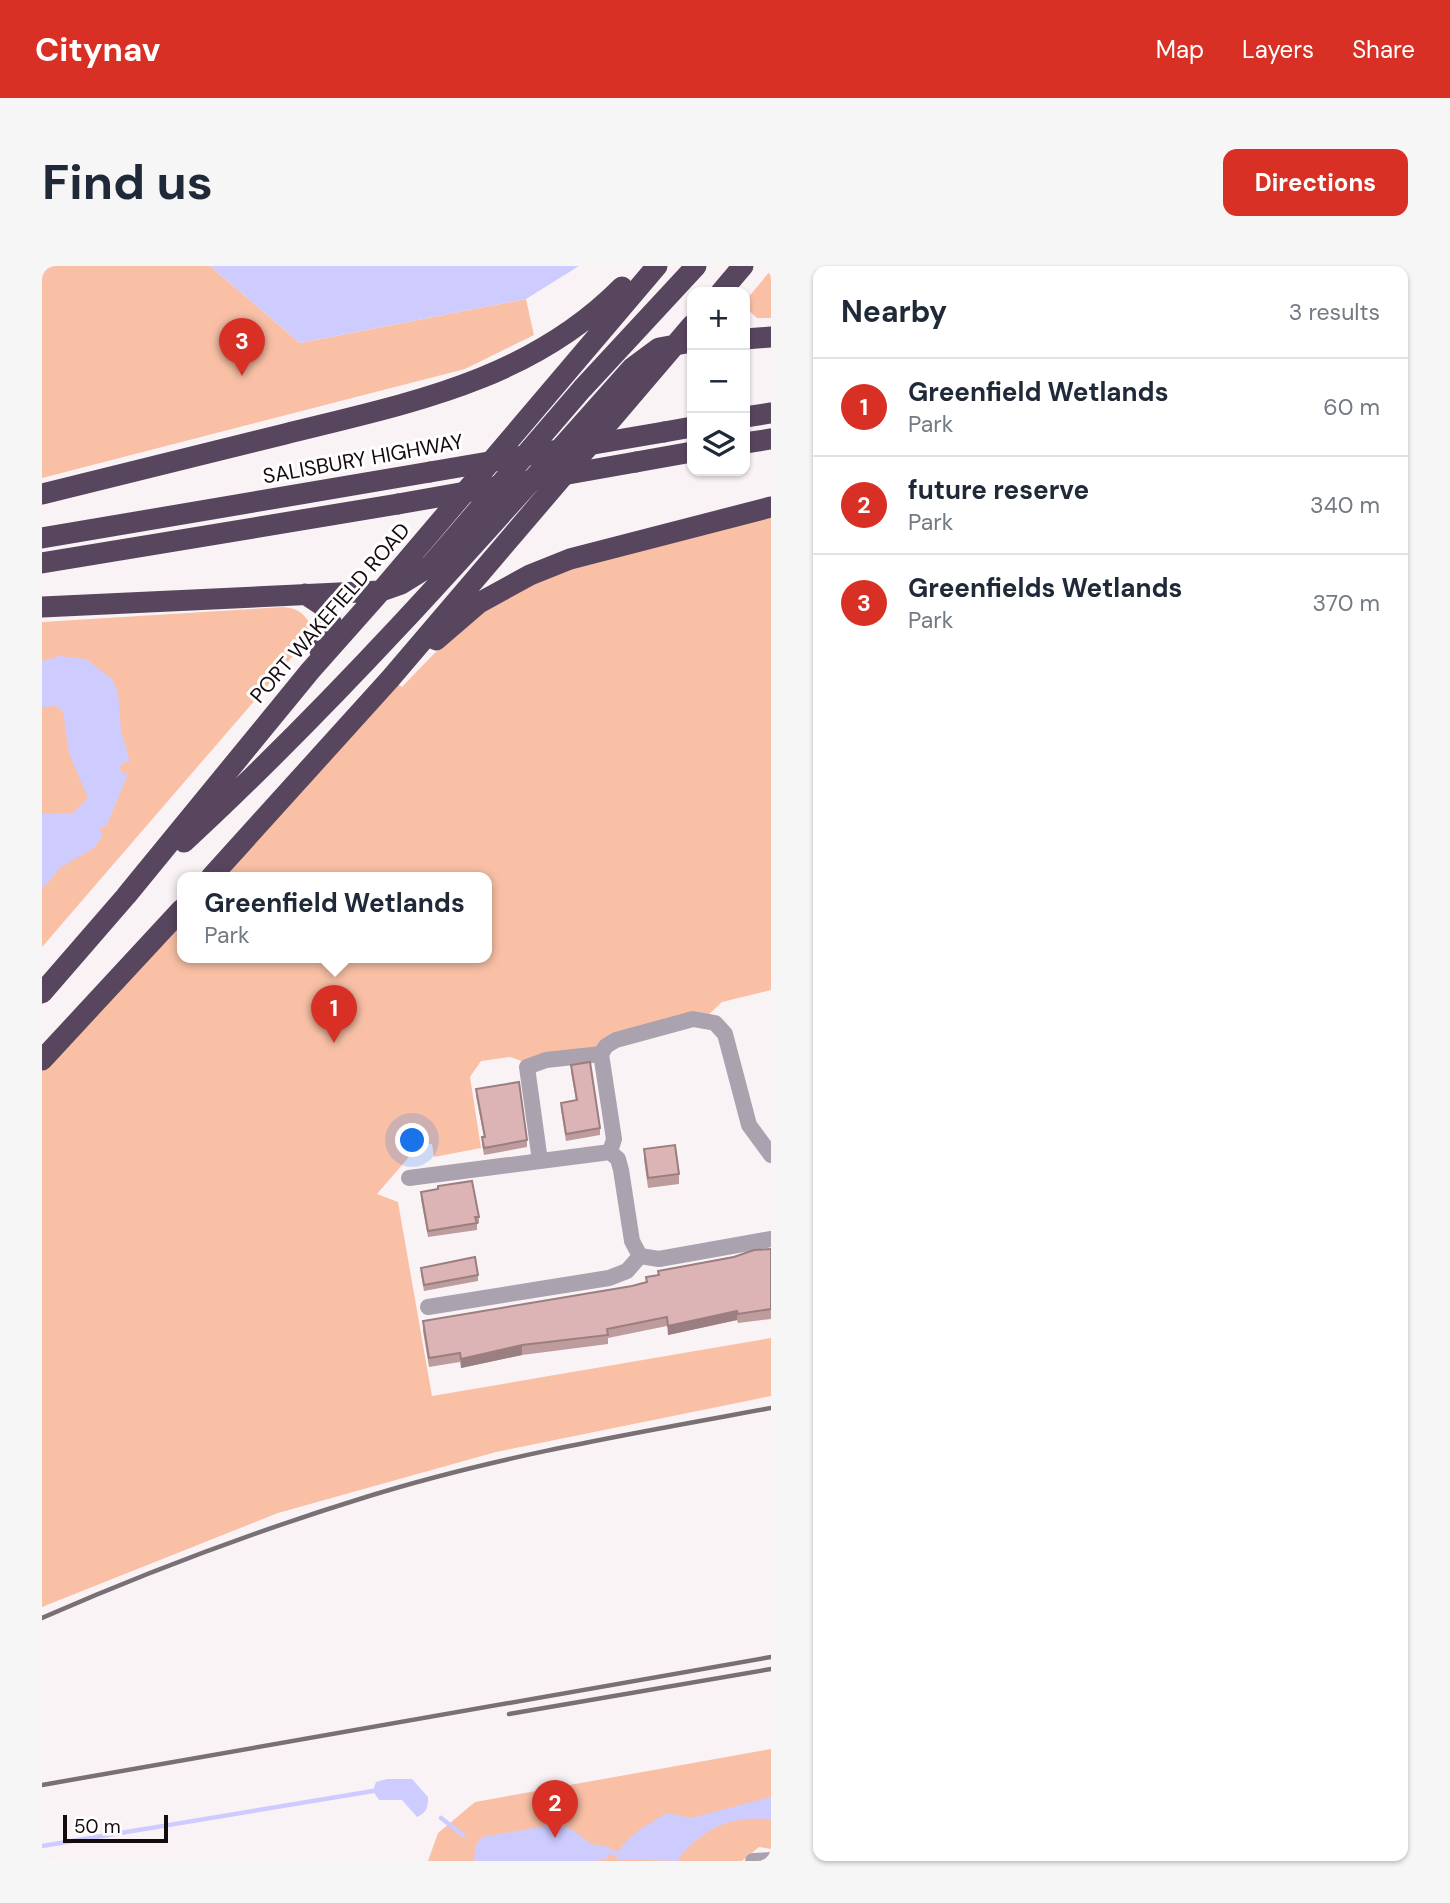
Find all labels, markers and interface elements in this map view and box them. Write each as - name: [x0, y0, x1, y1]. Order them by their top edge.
- text: Citynav: [35, 28, 160, 71]
- text: Map: [1156, 34, 1204, 65]
- text: Layers: [1242, 34, 1314, 65]
- text: Share: [1352, 34, 1415, 65]
- button: Directions: [1223, 149, 1408, 216]
- text: Find us: [42, 150, 213, 214]
- map controls: [687, 287, 750, 476]
- button: +: [687, 287, 750, 350]
- text: Nearby: [841, 292, 947, 331]
- text: 3 results: [1289, 297, 1380, 327]
- pin: 3: [219, 318, 265, 376]
- button: −: [687, 350, 750, 413]
- text: Greenfield Wetlands: [908, 375, 1168, 409]
- text: 1: [860, 392, 868, 422]
- text: 60 m: [1323, 392, 1380, 422]
- text: Park: [908, 409, 953, 439]
- button: layers: [687, 413, 750, 476]
- street label: SALISBURY HIGHWAY: [261, 428, 465, 490]
- text: future reserve: [908, 473, 1089, 507]
- text: 2: [857, 490, 871, 520]
- text: 340 m: [1310, 490, 1380, 520]
- text: Park: [908, 507, 953, 537]
- street label: PORT WAKEFIELD ROAD: [244, 517, 416, 709]
- text: Greenfields Wetlands: [908, 571, 1182, 605]
- text: 3: [857, 588, 871, 618]
- text: 370 m: [1312, 588, 1380, 618]
- text: Park: [908, 605, 953, 635]
- popup: [177, 872, 492, 963]
- text: Greenfield Wetlands: [204, 886, 465, 920]
- text: Park: [204, 920, 250, 950]
- pin: 1: [311, 985, 357, 1043]
- your location: [395, 1123, 429, 1157]
- pin: 2: [532, 1780, 578, 1838]
- scale bar: [63, 1812, 168, 1844]
- text: 50 m: [74, 1814, 121, 1839]

